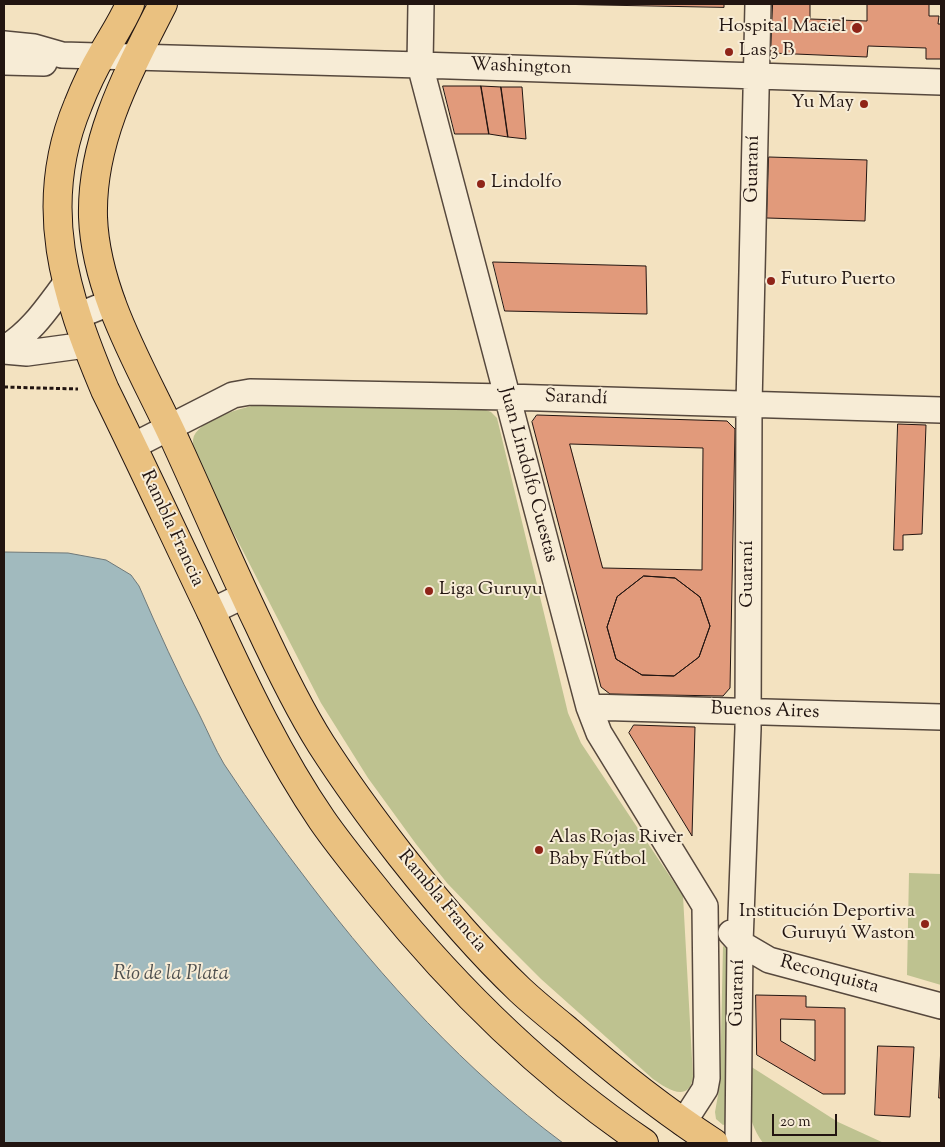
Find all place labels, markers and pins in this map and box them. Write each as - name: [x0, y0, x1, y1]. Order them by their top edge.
- place label: Hospital Maciel: [719, 17, 846, 39]
- marker: Hospital Maciel: [850, 21, 864, 35]
- place label: Las 3 B: [739, 41, 794, 63]
- marker: Las 3 B: [723, 46, 735, 58]
- place label: Yu May: [791, 93, 854, 115]
- marker: Yu May: [858, 98, 870, 110]
- place label: Lindolfo: [491, 173, 562, 195]
- marker: Lindolfo: [475, 178, 487, 190]
- place label: Futuro Puerto: [781, 270, 895, 292]
- marker: Futuro Puerto: [765, 275, 777, 287]
- place label: Liga Guruyu: [439, 580, 543, 602]
- marker: Liga Guruyu: [423, 585, 435, 597]
- place label: Alas Rojas River Baby Fútbol: [549, 828, 683, 872]
- marker: Alas Rojas River Baby Fútbol: [533, 844, 545, 856]
- place label: Institución Deportiva Guruyú Waston: [739, 902, 915, 946]
- marker: Institución Deportiva Guruyú Waston: [919, 918, 931, 930]

